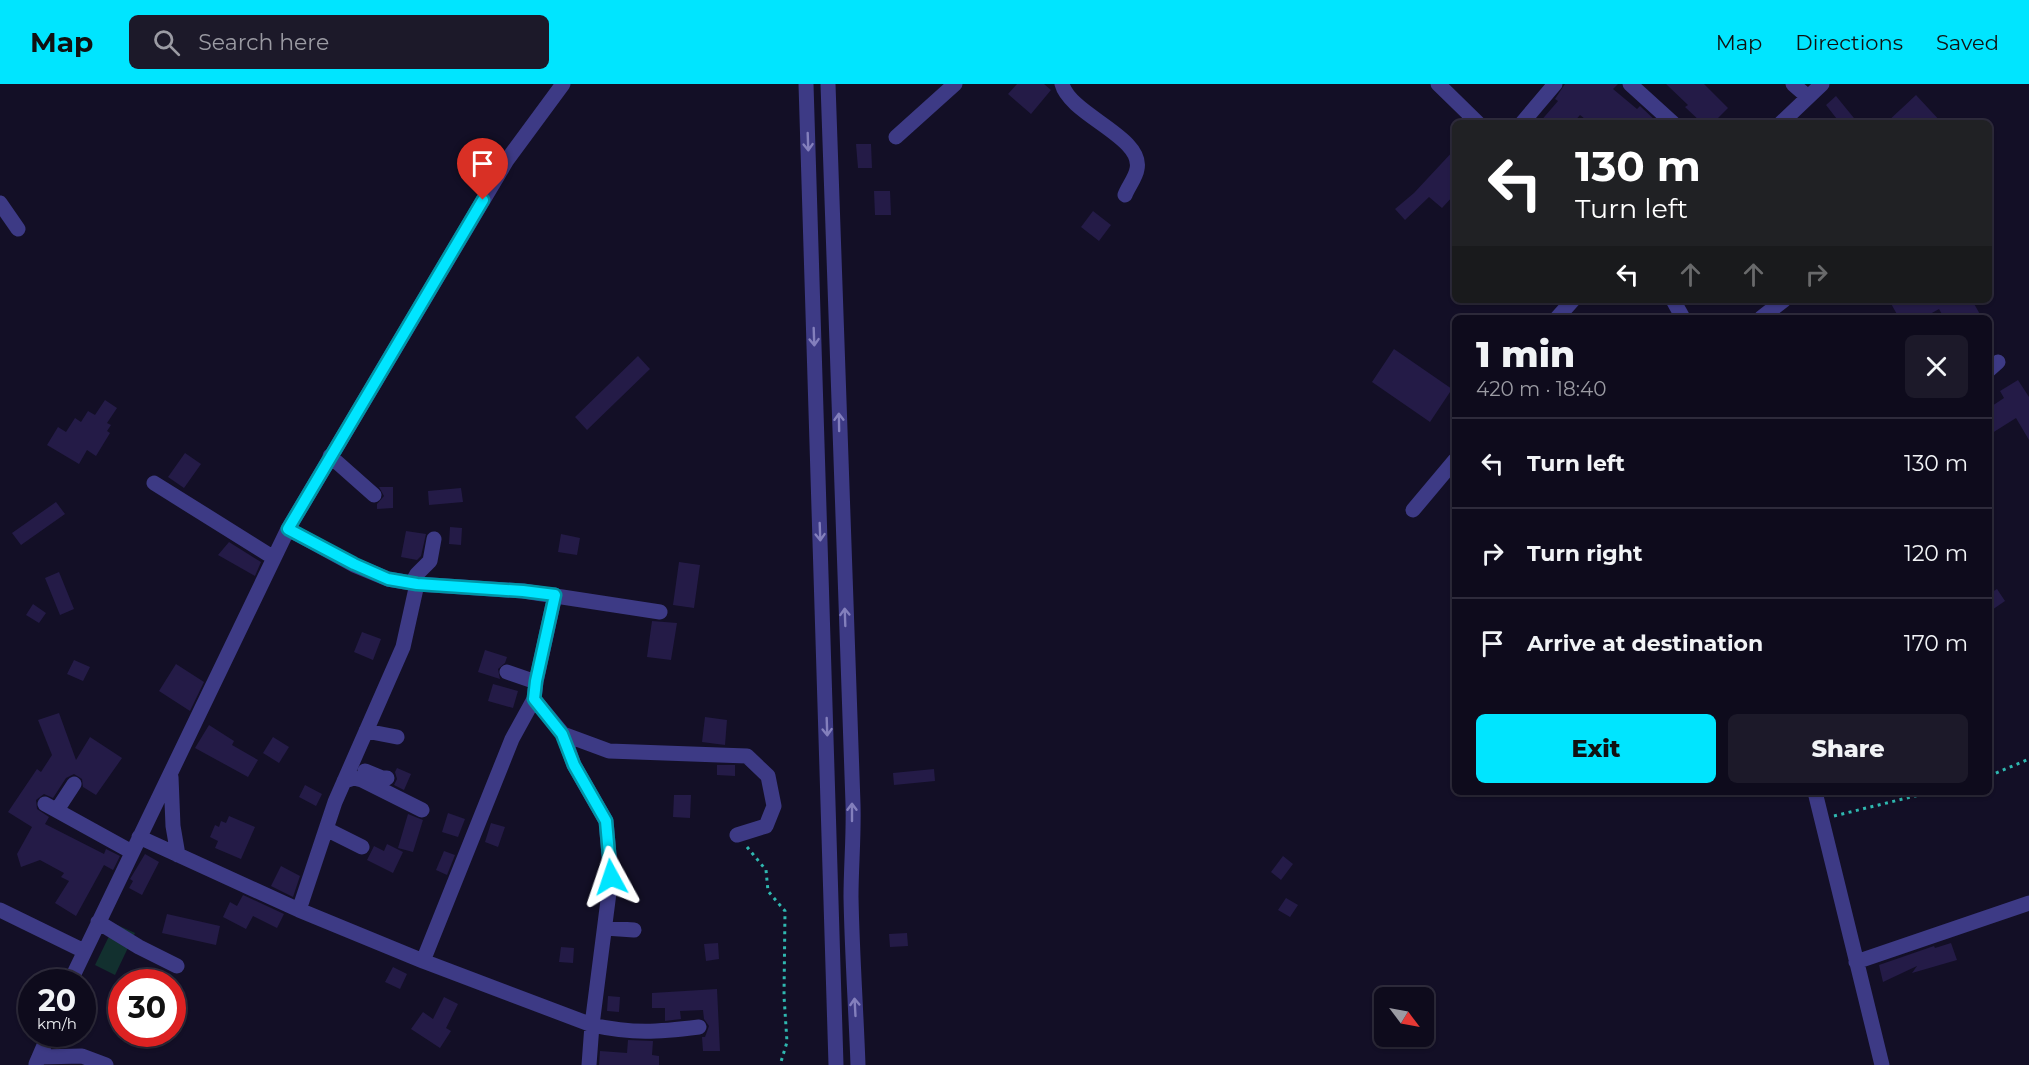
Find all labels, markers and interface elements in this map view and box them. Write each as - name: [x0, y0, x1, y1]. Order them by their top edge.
- search box: [129, 15, 549, 69]
- text: Map: [30, 25, 93, 59]
- icon: search: [150, 26, 183, 59]
- text: Search here: [198, 29, 329, 56]
- text: Map: [1716, 30, 1762, 55]
- text: Directions: [1795, 30, 1903, 55]
- text: Saved: [1936, 30, 1999, 55]
- one-way arrow: [802, 132, 814, 152]
- pin: [457, 138, 508, 200]
- text: 130 m: [1575, 140, 1701, 192]
- icon: left: [1476, 144, 1554, 222]
- icon: arrive: [466, 147, 499, 180]
- text: Turn left: [1575, 192, 1688, 225]
- icon: left: [1611, 258, 1644, 291]
- icon: ahead: [1674, 258, 1707, 291]
- icon: ahead: [1737, 258, 1770, 291]
- icon: right: [1800, 258, 1833, 291]
- one-way arrow: [808, 327, 820, 347]
- text: 1 min: [1476, 332, 1575, 376]
- button: close: [1905, 335, 1968, 398]
- text: 420 m · 18:40: [1476, 377, 1606, 401]
- one-way arrow: [833, 412, 845, 432]
- icon: left: [1476, 447, 1509, 480]
- text: Turn left: [1527, 450, 1625, 477]
- text: 130 m: [1904, 450, 1968, 477]
- one-way arrow: [814, 522, 825, 542]
- icon: right: [1476, 537, 1509, 570]
- text: Turn right: [1527, 540, 1642, 567]
- text: 120 m: [1904, 540, 1968, 567]
- one-way arrow: [840, 607, 851, 627]
- icon: arrive: [1476, 627, 1509, 660]
- text: Arrive at destination: [1527, 630, 1763, 657]
- text: 170 m: [1904, 630, 1968, 657]
- button: Exit: [1476, 714, 1716, 783]
- button: Share: [1728, 714, 1968, 783]
- one-way arrow: [821, 717, 832, 737]
- one-way arrow: [847, 802, 858, 822]
- position arrow: [579, 845, 643, 909]
- speed limit sign: 30: [108, 969, 186, 1047]
- text: 20: [38, 982, 76, 1019]
- north arrow: [1374, 987, 1434, 1047]
- map controls: [1374, 987, 1434, 1047]
- one-way arrow: [850, 997, 861, 1017]
- text: km/h: [37, 1014, 77, 1033]

